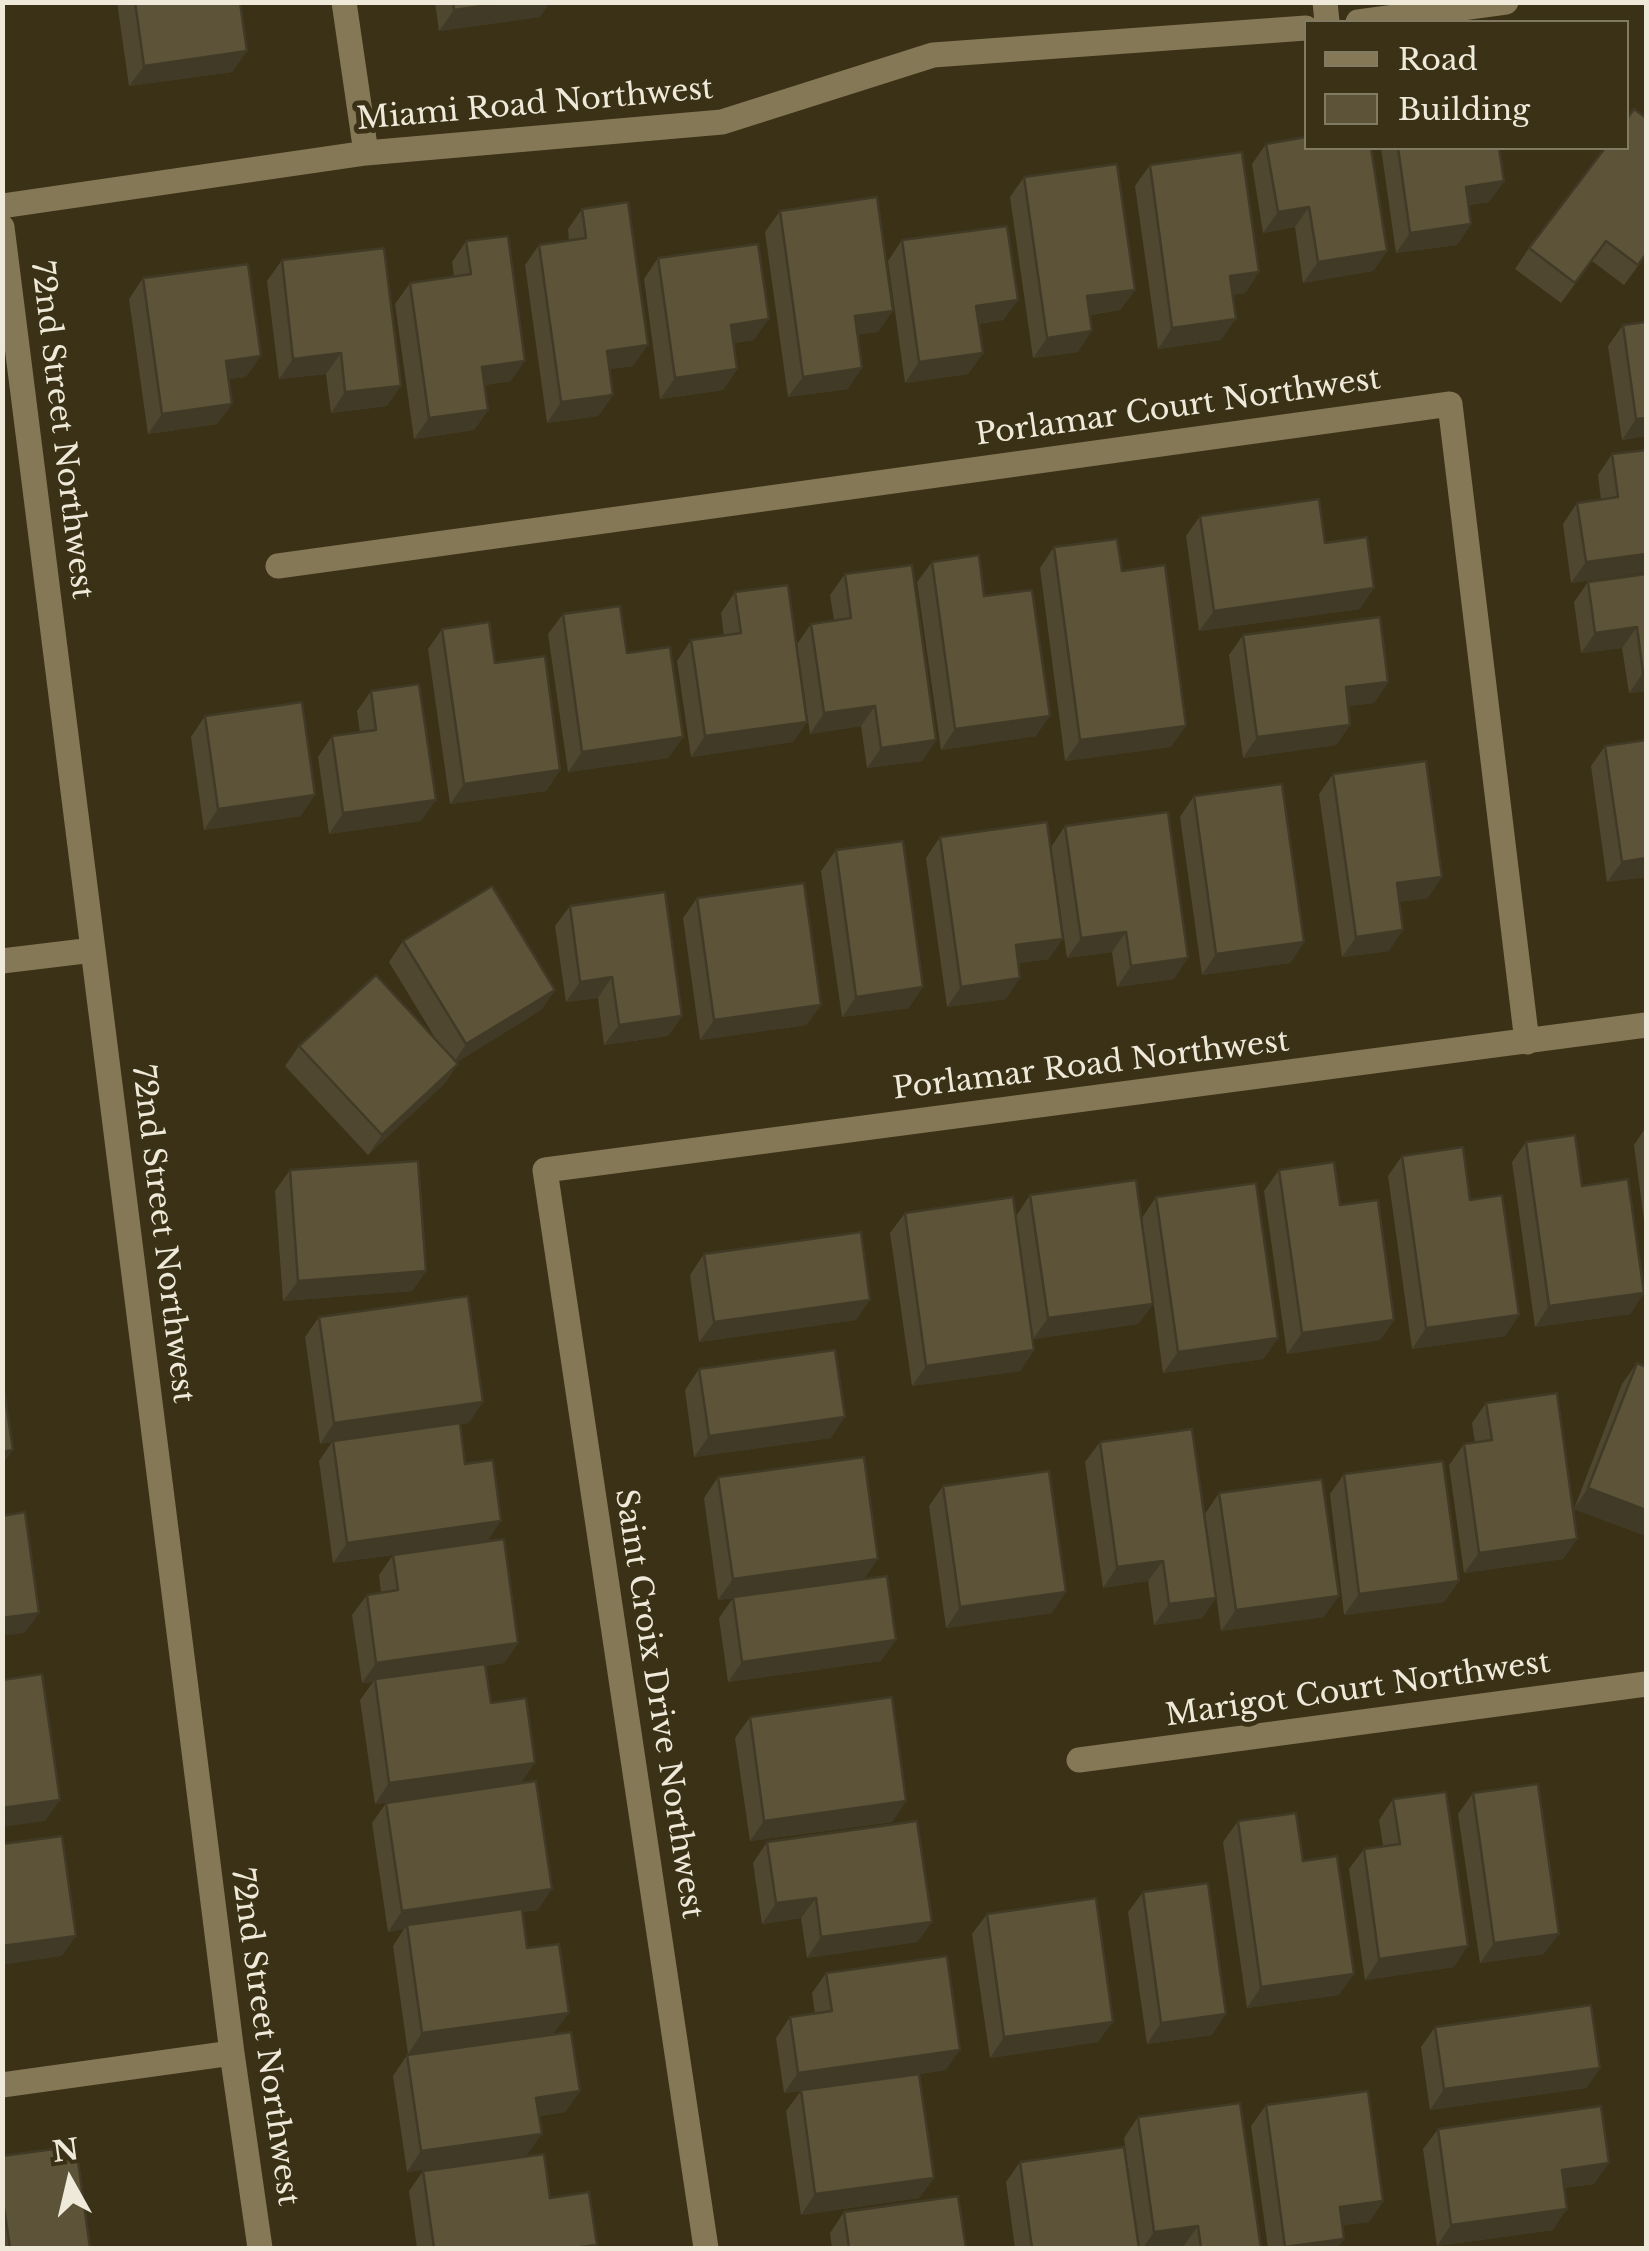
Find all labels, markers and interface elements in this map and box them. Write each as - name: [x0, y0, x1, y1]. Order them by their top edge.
- legend: [1304, 20, 1629, 150]
- text: Road: [1398, 41, 1478, 78]
- street label: Miami Road Northwest: [355, 71, 715, 139]
- text: Building: [1398, 91, 1530, 128]
- street label: 72nd Street Northwest: [22, 259, 100, 601]
- street label: Porlamar Court Northwest: [973, 362, 1383, 454]
- street label: Porlamar Road Northwest: [891, 1024, 1291, 1108]
- street label: 72nd Street Northwest: [123, 1063, 201, 1405]
- street label: Saint Croix Drive Northwest: [606, 1487, 710, 1921]
- street label: Marigot Court Northwest: [1163, 1645, 1553, 1735]
- street label: 72nd Street Northwest: [222, 1866, 306, 2208]
- north arrow: [20, 2131, 120, 2231]
- text: N: [50, 2132, 81, 2170]

